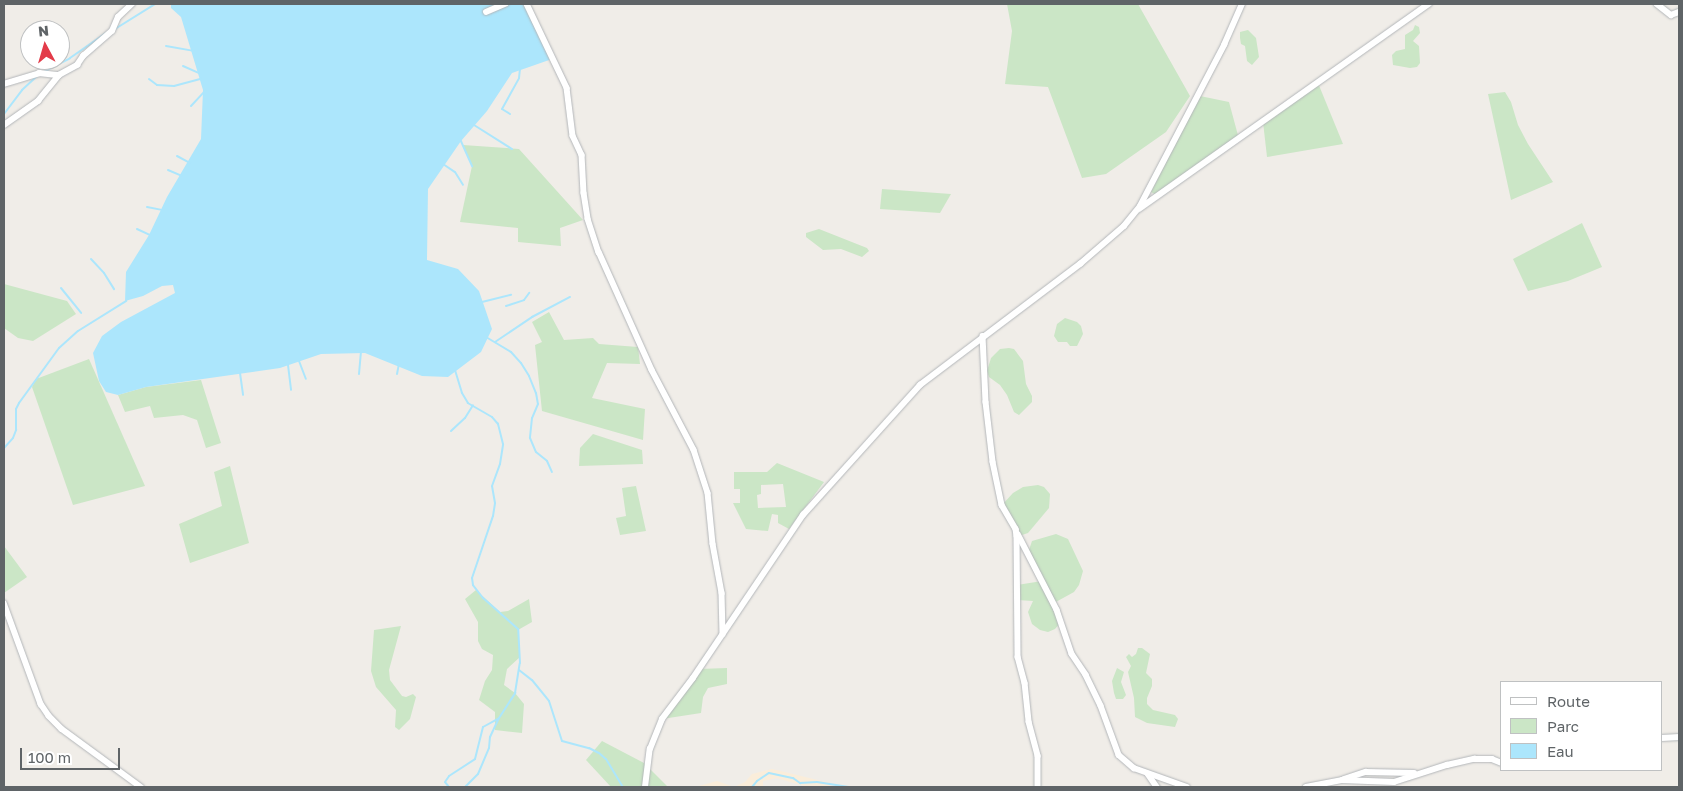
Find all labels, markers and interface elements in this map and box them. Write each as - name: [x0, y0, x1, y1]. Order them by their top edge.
- north arrow: [20, 20, 70, 70]
- text: N: [37, 22, 50, 40]
- legend: [1500, 681, 1663, 771]
- text: Route: [1547, 692, 1590, 710]
- text: Parc: [1547, 717, 1579, 735]
- scale bar: [22, 738, 122, 770]
- text: Eau: [1547, 742, 1574, 760]
- text: 100 m: [28, 748, 71, 766]

